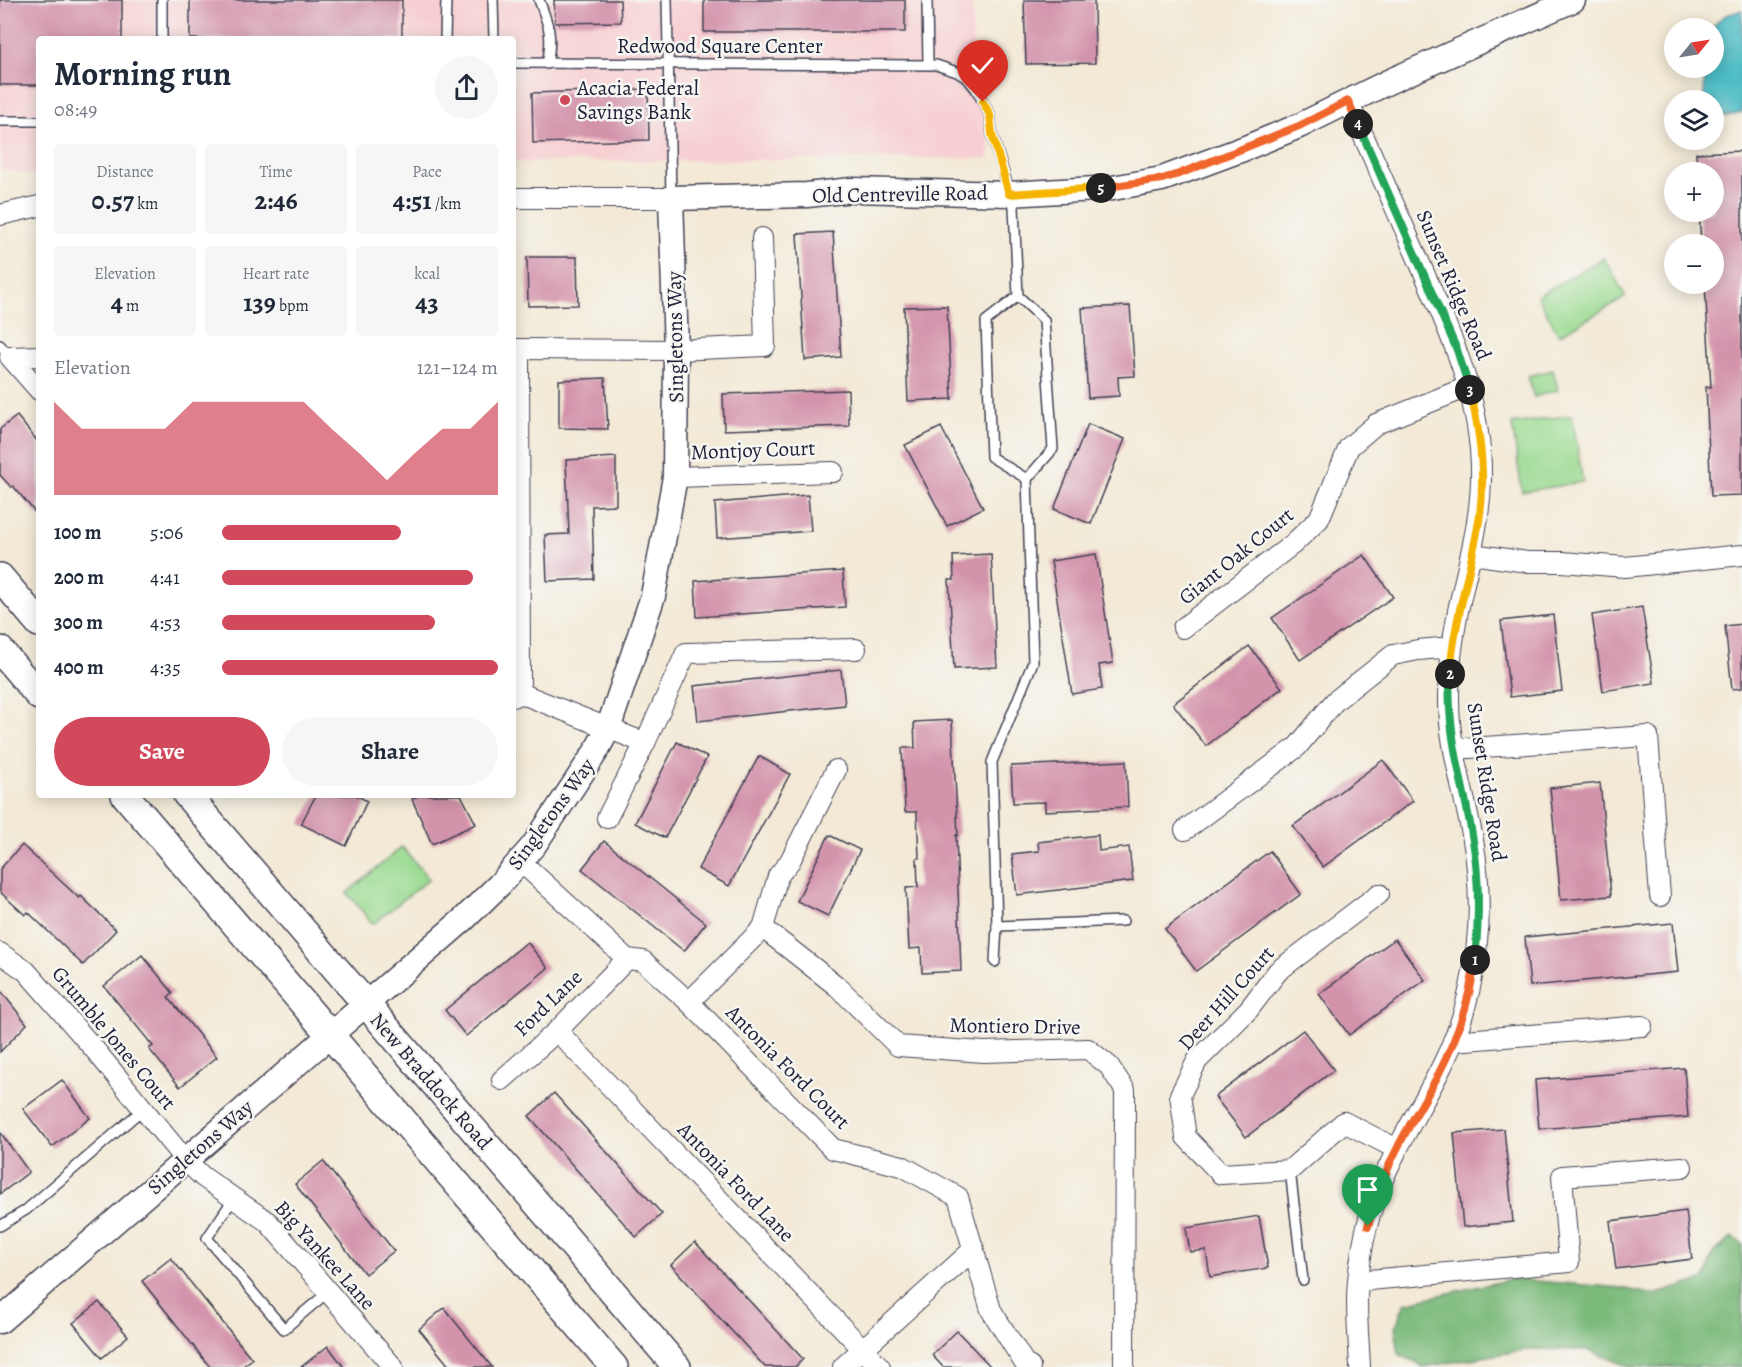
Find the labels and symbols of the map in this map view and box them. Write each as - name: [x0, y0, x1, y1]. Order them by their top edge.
- north arrow: [1664, 18, 1724, 78]
- street label: Redwood Square Center: [617, 32, 823, 60]
- pin: [957, 40, 1008, 102]
- place label: Acacia Federal Savings Bank: [576, 74, 699, 126]
- marker: Acacia Federal Savings Bank: [558, 93, 572, 107]
- pin: 4: [1343, 109, 1373, 139]
- pin: 5: [1086, 173, 1116, 203]
- street label: Old Centreville Road: [812, 178, 989, 210]
- street label: Sunset Ridge Road: [1410, 206, 1499, 365]
- street label: Singletons Way: [660, 270, 690, 403]
- pin: 3: [1455, 375, 1485, 405]
- street label: Montjoy Court: [690, 434, 816, 466]
- street label: Giant Oak Court: [1173, 501, 1299, 611]
- pin: 2: [1435, 659, 1465, 689]
- street label: Sunset Ridge Road: [1461, 701, 1513, 864]
- street label: Singletons Way: [501, 752, 601, 875]
- street label: Deer Hill Court: [1172, 940, 1280, 1056]
- pin: 1: [1460, 945, 1490, 975]
- street label: Grumble Jones Court: [46, 960, 182, 1116]
- street label: Ford Lane: [508, 963, 588, 1043]
- street label: Antonia Ford Court: [719, 998, 856, 1135]
- street label: New Braddock Road: [364, 1006, 499, 1156]
- street label: Montiero Drive: [949, 1011, 1081, 1041]
- street label: Singletons Way: [141, 1093, 259, 1201]
- street label: Antonia Ford Lane: [671, 1115, 801, 1248]
- pin: [1342, 1164, 1393, 1226]
- street label: Big Yankee Lane: [268, 1194, 382, 1316]

